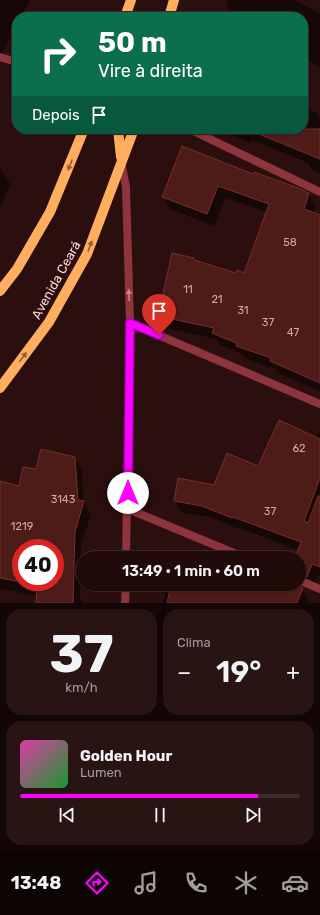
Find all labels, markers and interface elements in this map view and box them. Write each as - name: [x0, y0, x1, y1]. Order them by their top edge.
- text: 50 m: [98, 26, 167, 59]
- icon: right: [32, 28, 84, 80]
- text: Vire à direita: [98, 60, 203, 82]
- icon: arrive: [88, 104, 110, 126]
- text: Depois: [32, 106, 80, 124]
- one-way arrow: [66, 160, 72, 172]
- house number: 58: [283, 236, 297, 249]
- street label: Avenida Ceará: [28, 238, 84, 322]
- one-way arrow: [88, 239, 94, 251]
- house number: 11: [183, 283, 193, 296]
- one-way arrow: [126, 288, 132, 301]
- house number: 21: [211, 293, 223, 306]
- pin: [142, 294, 176, 335]
- icon: arrive: [148, 300, 170, 322]
- house number: 31: [237, 304, 249, 317]
- house number: 37: [262, 316, 274, 329]
- house number: 47: [287, 326, 299, 339]
- one-way arrow: [19, 351, 28, 362]
- house number: 62: [292, 442, 306, 455]
- position arrow: [107, 472, 149, 514]
- house number: 3143: [51, 493, 76, 506]
- house number: 37: [264, 505, 276, 518]
- house number: 1219: [11, 520, 33, 533]
- speed limit sign: 40: [12, 539, 64, 591]
- text: 13:49 · 1 min · 60 m: [122, 562, 260, 580]
- text: 37: [49, 623, 114, 685]
- text: Clima: [177, 635, 211, 650]
- text: 19°: [216, 654, 261, 690]
- text: −: [177, 659, 191, 686]
- text: +: [286, 659, 300, 686]
- text: km/h: [65, 680, 98, 695]
- text: Golden Hour: [80, 747, 172, 765]
- text: Lumen: [80, 765, 122, 780]
- icon: previous: [56, 804, 78, 826]
- icon: pause: [149, 804, 171, 826]
- icon: next: [242, 804, 264, 826]
- icon: directions: [83, 869, 111, 897]
- icon: music: [132, 869, 160, 897]
- icon: phone: [182, 869, 210, 897]
- icon: climate: [232, 869, 260, 897]
- icon: car: [281, 869, 309, 897]
- text: 13:48: [11, 872, 61, 894]

